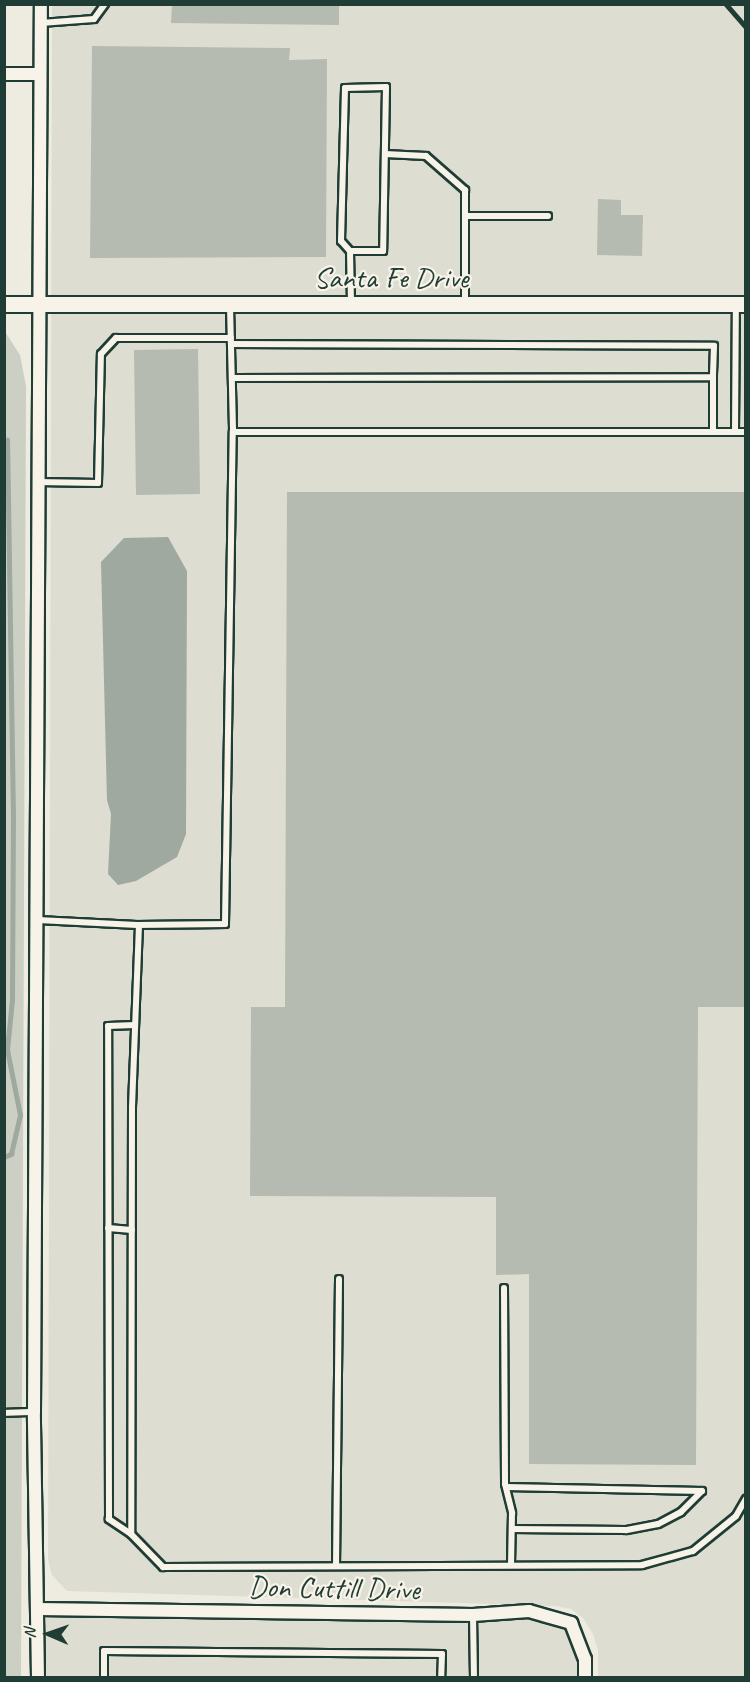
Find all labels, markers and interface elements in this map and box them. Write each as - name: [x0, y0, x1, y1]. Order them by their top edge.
- street label: Santa Fe Drive: [314, 259, 468, 295]
- street label: Don Cuttill Drive: [248, 1569, 420, 1607]
- north arrow: [18, 1604, 78, 1664]
- text: N: [20, 1628, 40, 1639]

